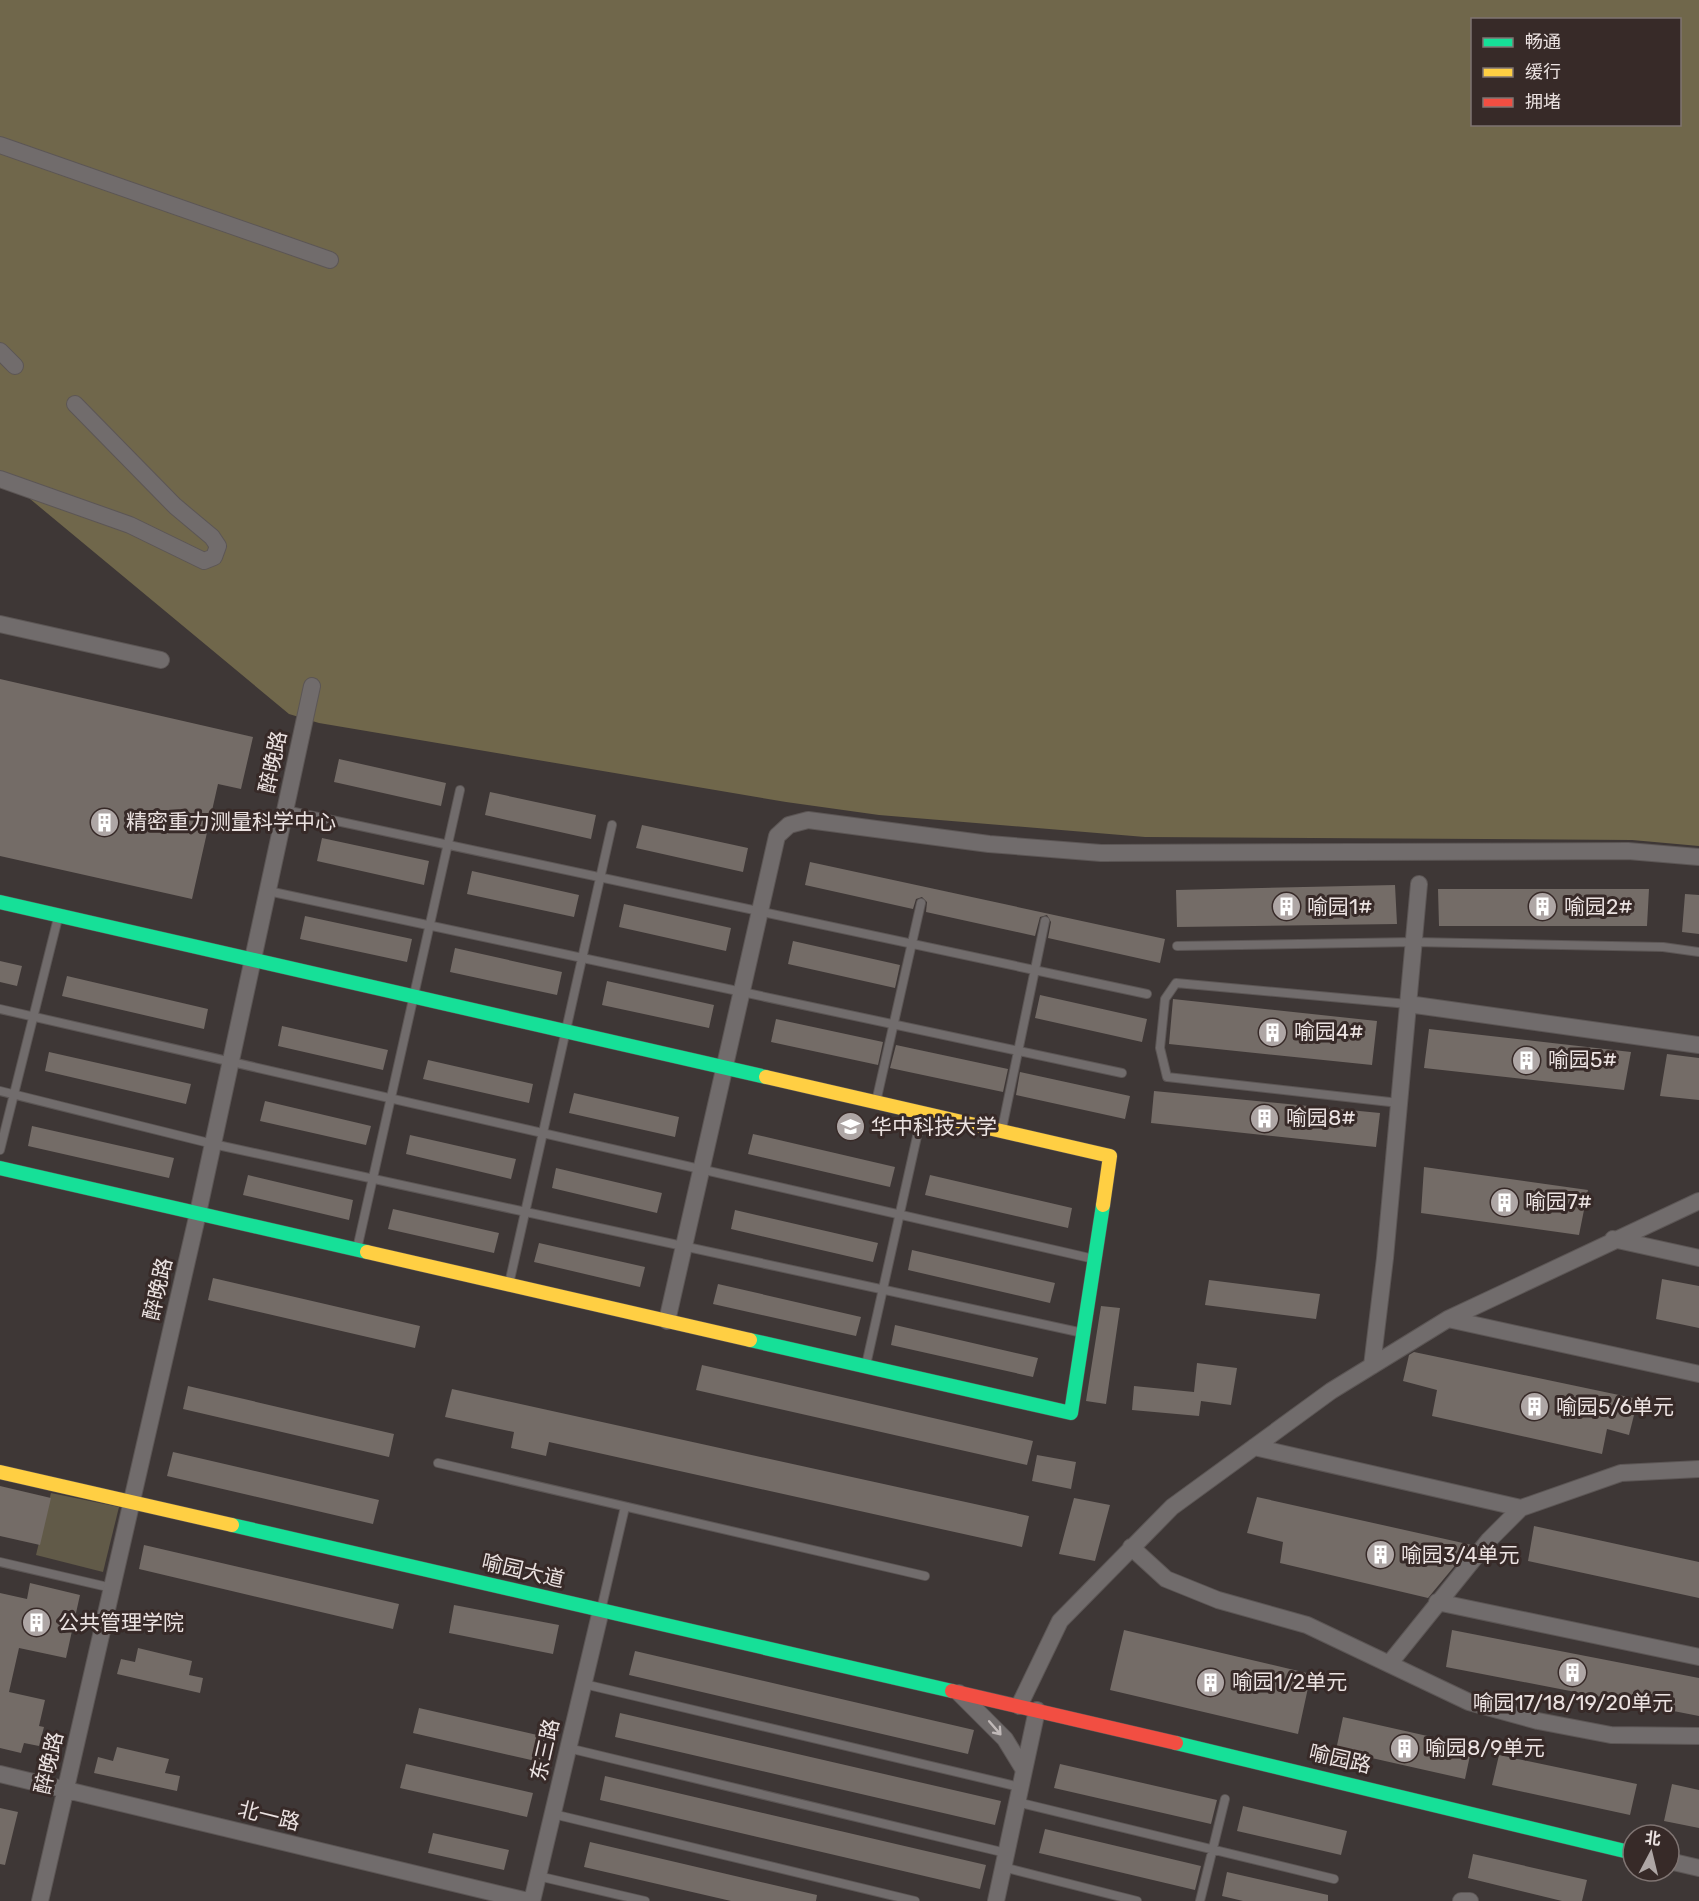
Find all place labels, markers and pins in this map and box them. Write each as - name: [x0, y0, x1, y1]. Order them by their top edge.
- building icon: 精密重力测量科学中心: [89, 806, 121, 838]
- place label: 精密重力测量科学中心: [126, 809, 336, 834]
- building icon: 喻园1#: [1270, 891, 1302, 923]
- building icon: 喻园2#: [1527, 891, 1559, 923]
- place label: 喻园1#: [1307, 894, 1373, 919]
- place label: 喻园2#: [1564, 894, 1633, 919]
- building icon: 喻园4#: [1257, 1016, 1289, 1048]
- place label: 喻园4#: [1294, 1019, 1364, 1044]
- building icon: 喻园5#: [1511, 1044, 1543, 1076]
- place label: 喻园5#: [1548, 1047, 1617, 1072]
- building icon: 喻园8#: [1249, 1102, 1281, 1134]
- place label: 喻园8#: [1286, 1105, 1356, 1130]
- school or university icon: 华中科技大学: [834, 1111, 866, 1143]
- place label: 华中科技大学: [871, 1114, 997, 1139]
- building icon: 喻园7#: [1488, 1186, 1520, 1218]
- place label: 喻园7#: [1525, 1189, 1592, 1214]
- building icon: 喻园5/6单元: [1519, 1391, 1551, 1423]
- place label: 喻园5/6单元: [1556, 1394, 1674, 1419]
- building icon: 喻园3/4单元: [1364, 1539, 1396, 1571]
- place label: 喻园3/4单元: [1401, 1542, 1520, 1567]
- building icon: 公共管理学院: [21, 1607, 53, 1639]
- place label: 公共管理学院: [58, 1610, 184, 1635]
- building icon: 喻园17/18/19/20单元: [1557, 1656, 1589, 1688]
- building icon: 喻园1/2单元: [1195, 1666, 1227, 1698]
- place label: 喻园1/2单元: [1232, 1669, 1347, 1694]
- place label: 喻园17/18/19/20单元: [1473, 1690, 1673, 1715]
- building icon: 喻园8/9单元: [1388, 1732, 1420, 1764]
- place label: 喻园8/9单元: [1425, 1735, 1545, 1760]

